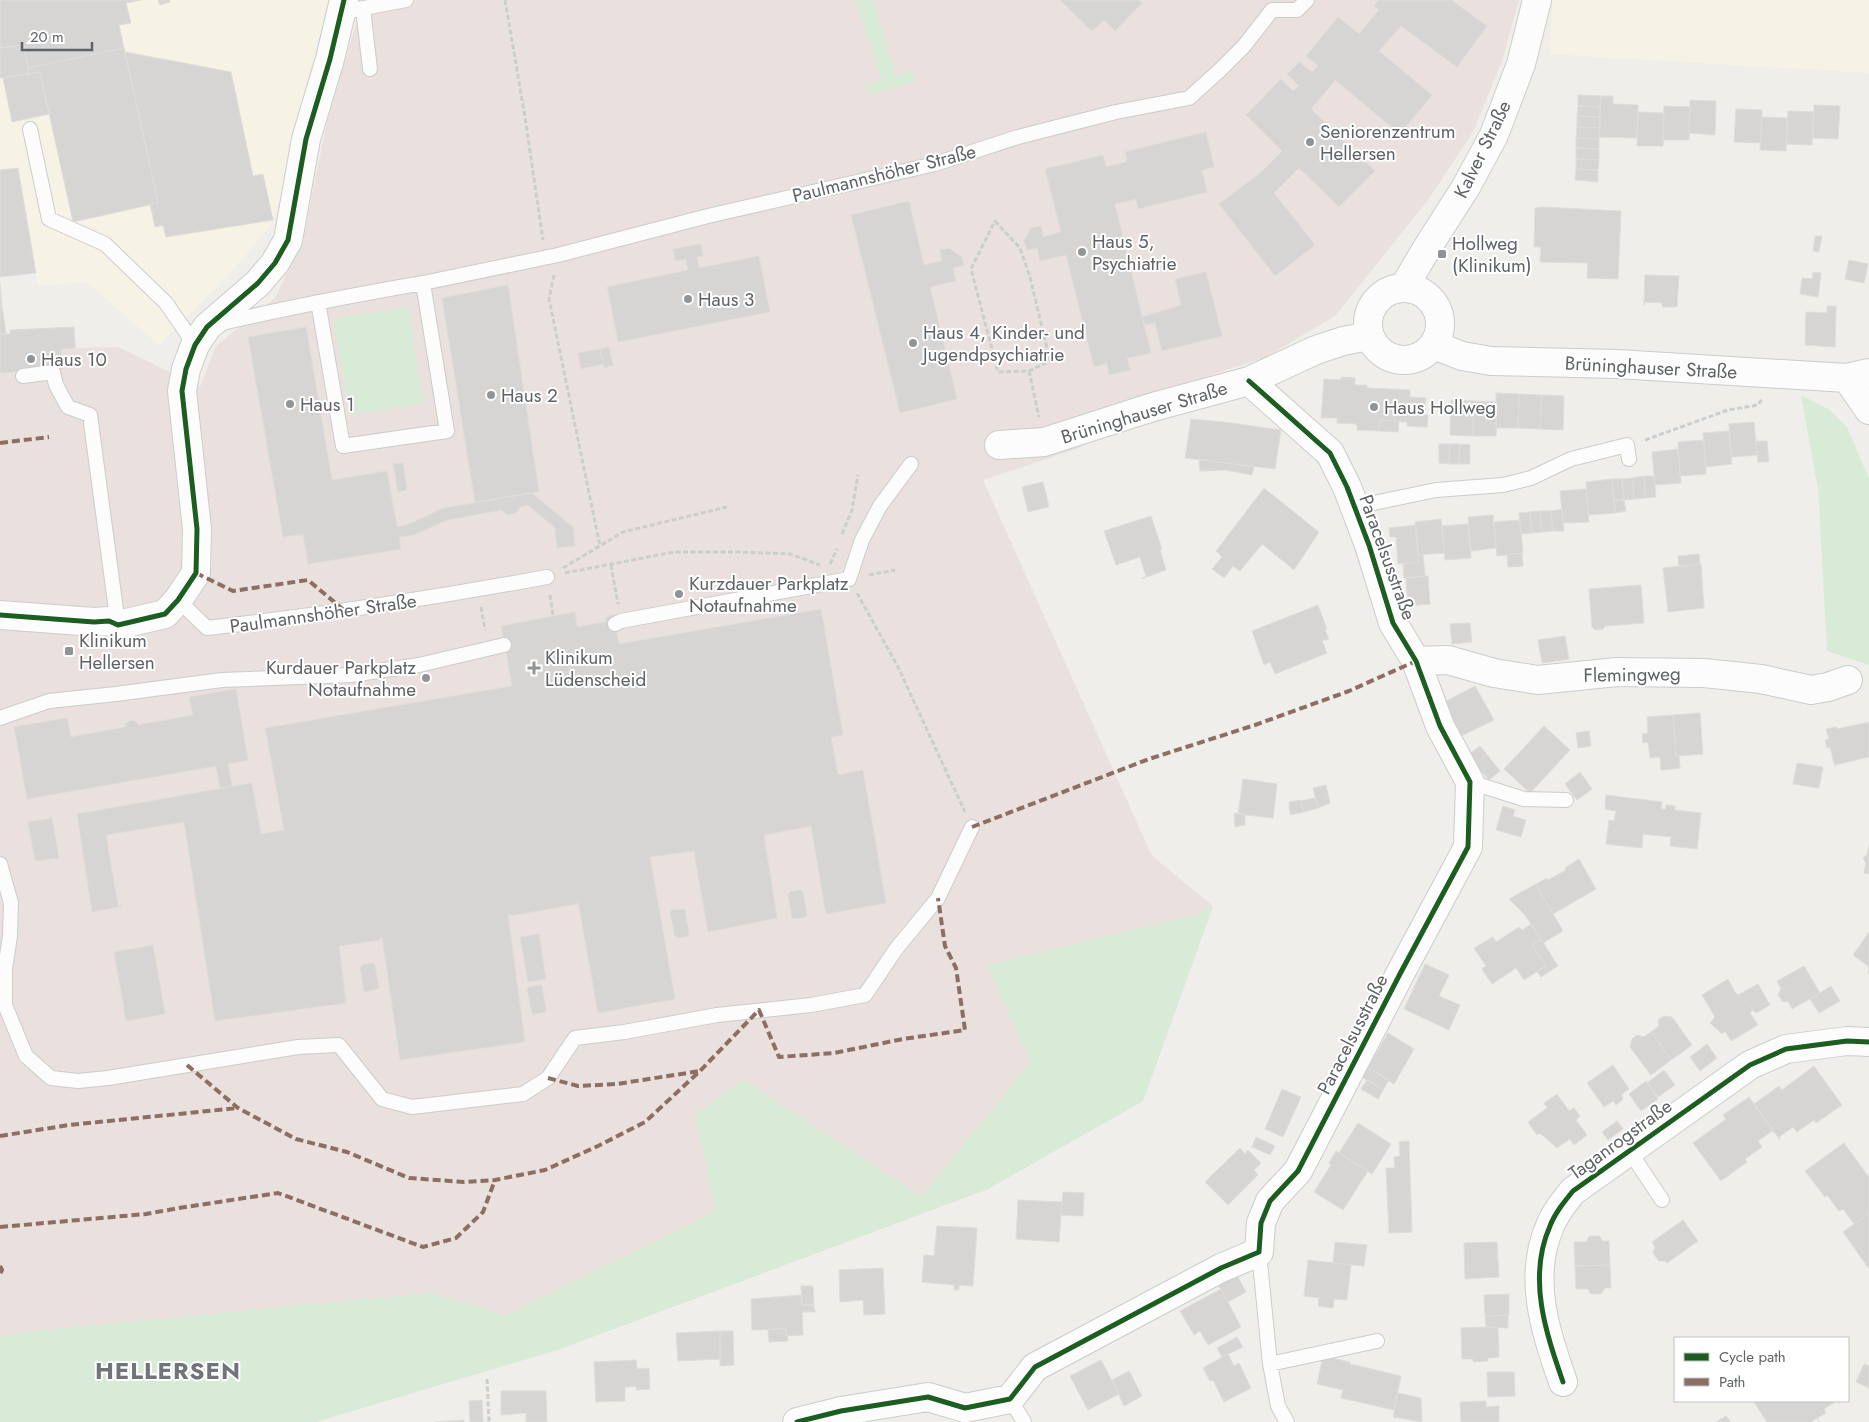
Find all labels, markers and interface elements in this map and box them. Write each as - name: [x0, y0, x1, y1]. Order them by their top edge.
- scale bar: [22, 20, 92, 52]
- text: 20 m: [30, 26, 64, 48]
- street label: Kalver Straße: [1447, 96, 1518, 203]
- place label: Seniorenzentrum Hellersen: [1320, 118, 1456, 167]
- marker: Seniorenzentrum Hellersen: [1304, 136, 1316, 148]
- street label: Paulmannshöher Straße: [789, 138, 979, 209]
- place label: Haus 5, Psychiatrie: [1092, 228, 1177, 277]
- place label: Hollweg (Klinikum): [1452, 230, 1532, 279]
- marker: Haus 5, Psychiatrie: [1076, 246, 1088, 258]
- marker: Hollweg (Klinikum): [1436, 248, 1448, 260]
- place label: Haus 3: [698, 286, 754, 313]
- marker: Haus 3: [682, 293, 694, 305]
- place label: Haus 4, Kinder- und Jugendpsychiatrie: [920, 319, 1085, 368]
- marker: Haus 4, Kinder- und Jugendpsychiatrie: [907, 337, 919, 349]
- place label: Haus 10: [41, 346, 107, 373]
- street label: Brüninghauser Straße: [1564, 349, 1738, 386]
- marker: Haus 10: [25, 353, 37, 365]
- street label: Brüninghauser Straße: [1058, 374, 1231, 451]
- place label: Haus 2: [501, 382, 558, 409]
- marker: Haus 2: [485, 389, 497, 401]
- place label: Haus 1: [300, 391, 355, 418]
- place label: Haus Hollweg: [1384, 394, 1496, 421]
- marker: Haus 1: [284, 398, 296, 410]
- marker: Haus Hollweg: [1368, 401, 1380, 413]
- street label: Paracelsusstraße: [1352, 491, 1423, 624]
- place label: Kurzdauer Parkplatz Notaufnahme: [689, 570, 849, 619]
- street label: Paulmannshöher Straße: [228, 587, 418, 640]
- marker: Kurzdauer Parkplatz Notaufnahme: [673, 588, 685, 600]
- place label: Klinikum Hellersen: [79, 627, 155, 676]
- place label: Klinikum Lüdenscheid: [545, 644, 646, 693]
- marker: Klinikum Hellersen: [63, 645, 75, 657]
- place label: Kurdauer Parkplatz Notaufnahme: [266, 654, 416, 703]
- street label: Flemingweg: [1583, 660, 1681, 689]
- marker: Klinikum Lüdenscheid: [527, 661, 541, 675]
- marker: Kurdauer Parkplatz Notaufnahme: [420, 672, 432, 684]
- street label: Paracelsusstraße: [1311, 969, 1394, 1099]
- street label: Taganrogstraße: [1563, 1093, 1678, 1186]
- legend: [1674, 1337, 1849, 1402]
- text: Cycle path: [1719, 1346, 1786, 1368]
- district label: HELLERSEN: [95, 1353, 241, 1388]
- text: Path: [1719, 1371, 1745, 1393]

